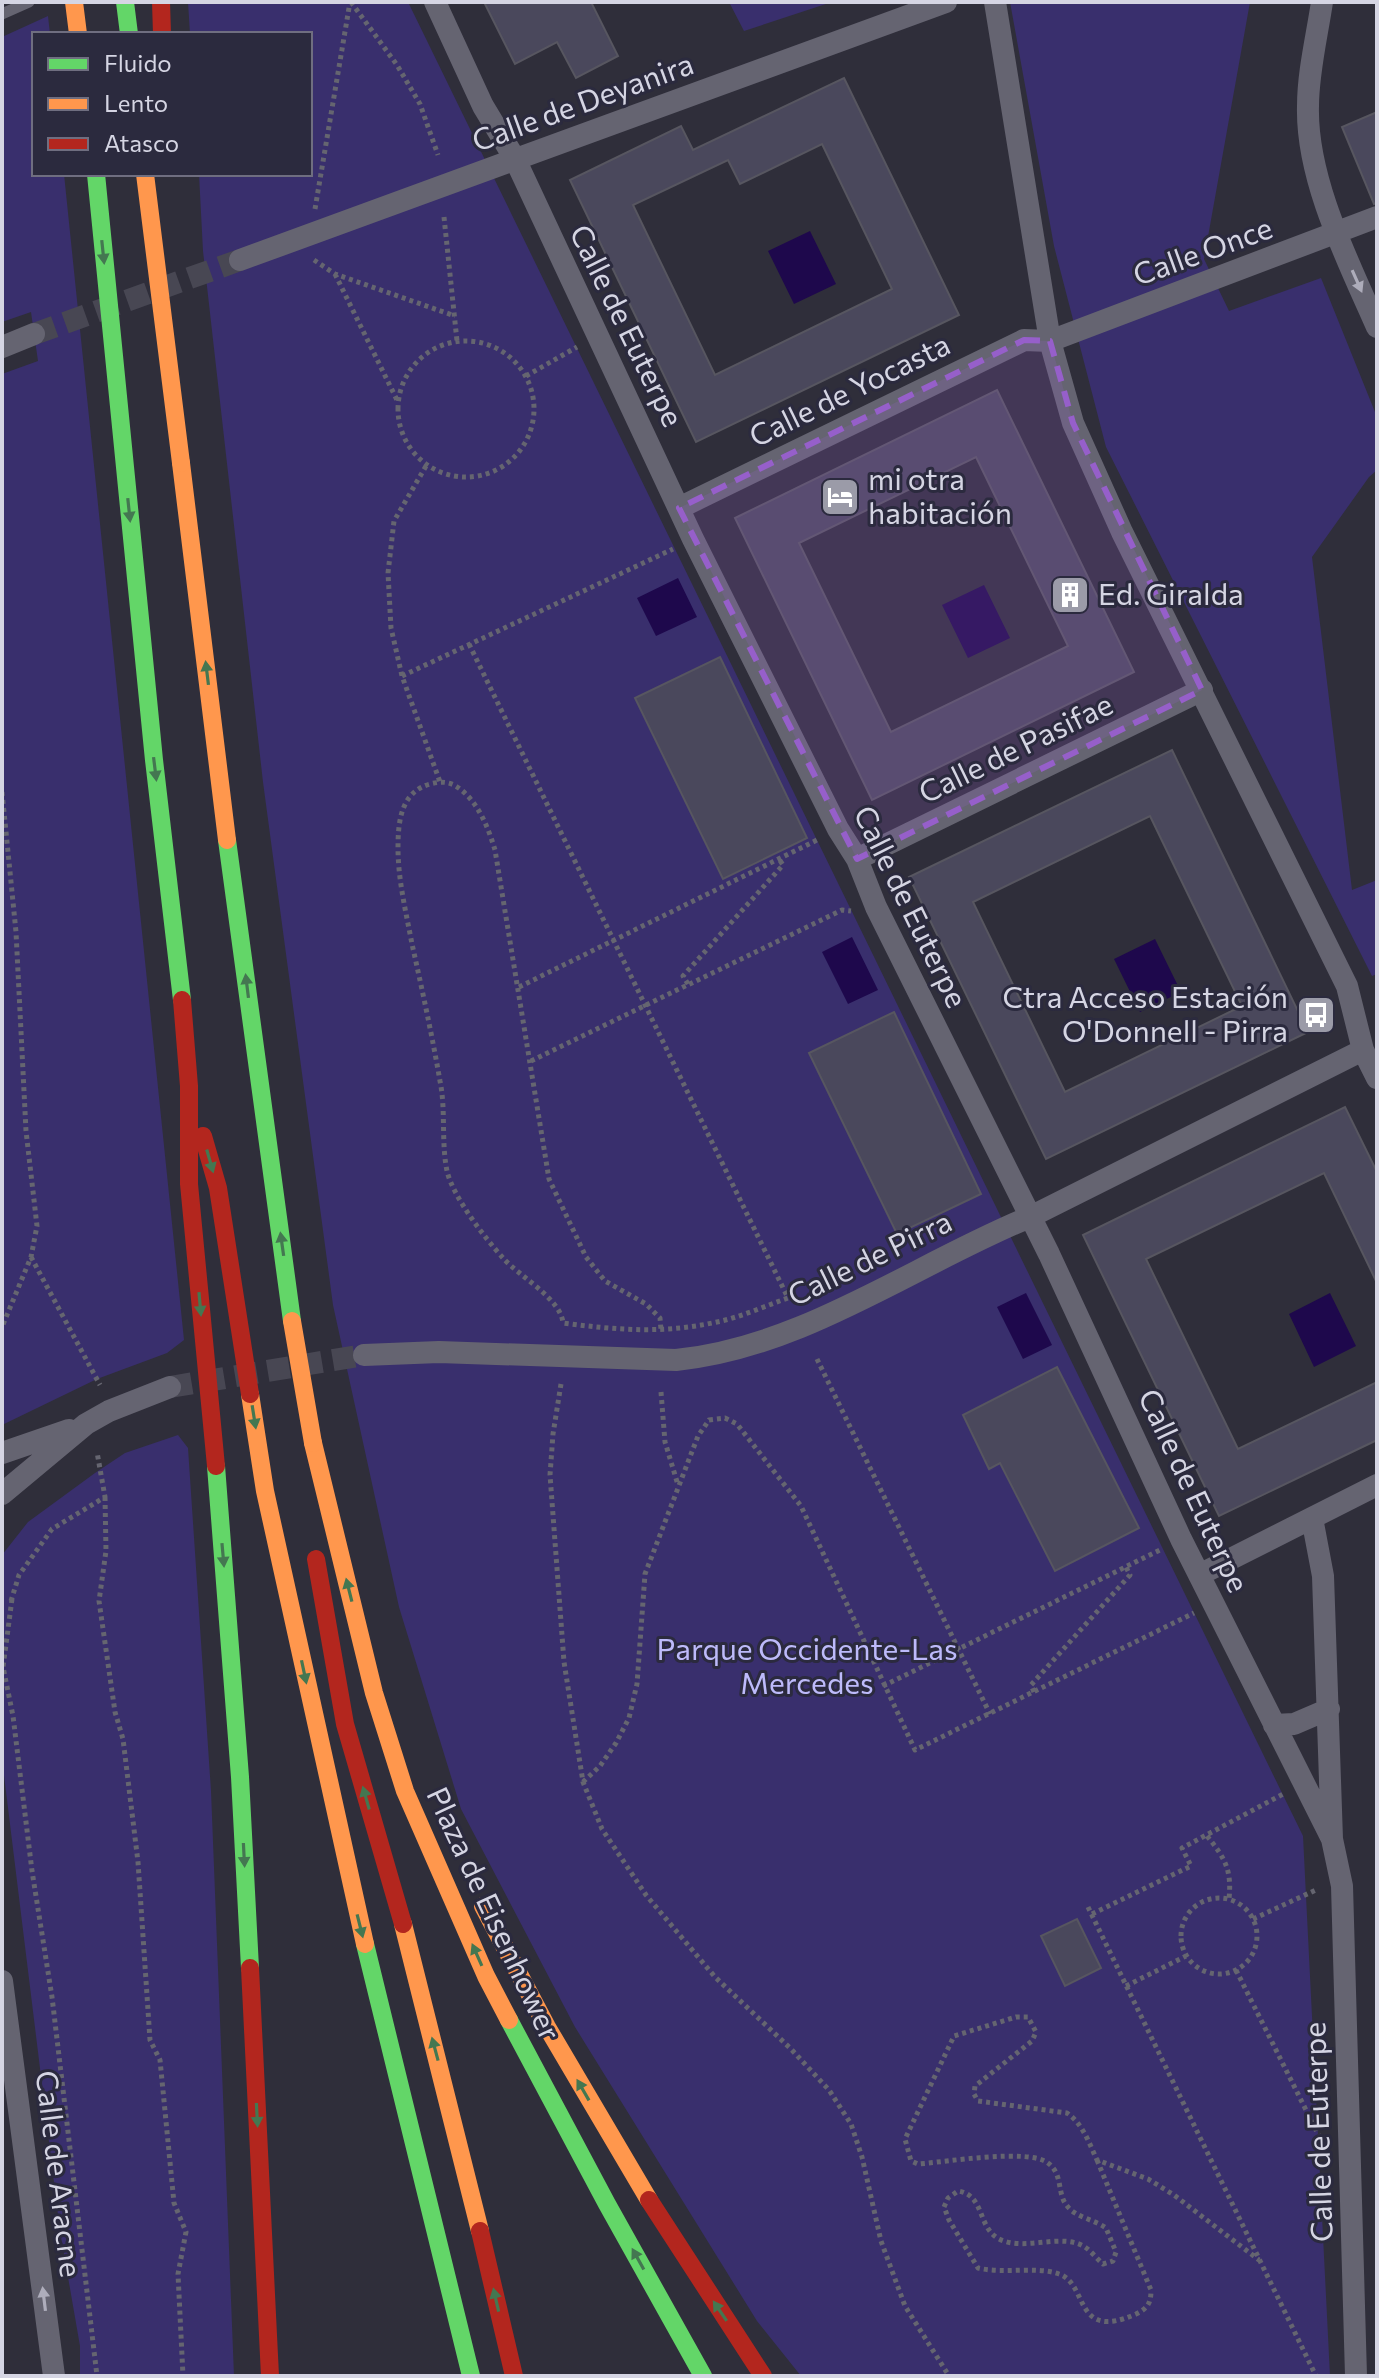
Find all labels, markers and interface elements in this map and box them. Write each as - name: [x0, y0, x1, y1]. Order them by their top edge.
- legend: [32, 32, 312, 176]
- street label: Calle de Deyanira: [466, 43, 698, 158]
- text: Fluido: [104, 48, 172, 77]
- text: Lento: [104, 88, 168, 117]
- text: Atasco: [104, 128, 179, 157]
- street label: Calle Once: [1127, 207, 1277, 292]
- street label: Calle de Euterpe: [563, 218, 693, 432]
- one-way arrow: [97, 240, 110, 265]
- one-way arrow: [1350, 269, 1363, 292]
- street label: Calle de Yocasta: [742, 324, 955, 453]
- place label: mi otra habitación: [868, 459, 1012, 530]
- hotel icon: mi otra habitación: [819, 476, 861, 518]
- one-way arrow: [123, 498, 136, 523]
- building icon: Ed. Giralda: [1049, 574, 1091, 616]
- place label: Ed. Giralda: [1098, 574, 1244, 611]
- one-way arrow: [200, 660, 213, 685]
- street label: Calle de Pasifae: [912, 684, 1118, 810]
- one-way arrow: [149, 757, 162, 782]
- street label: Calle de Euterpe: [847, 799, 977, 1013]
- one-way arrow: [240, 973, 253, 998]
- place label: Ctra Acceso Estación O'Donnell - Pirra: [1003, 977, 1288, 1048]
- bus stop icon: Ctra Acceso Estación O'Donnell - Pirra: [1295, 994, 1337, 1036]
- one-way arrow: [205, 1149, 217, 1174]
- street label: Calle de Pirra: [781, 1201, 957, 1312]
- one-way arrow: [275, 1231, 288, 1256]
- one-way arrow: [194, 1291, 207, 1316]
- street label: Calle de Euterpe: [1132, 1382, 1259, 1597]
- one-way arrow: [248, 1405, 260, 1430]
- one-way arrow: [217, 1543, 230, 1568]
- one-way arrow: [342, 1578, 354, 1603]
- park label: Parque Occidente-Las Mercedes: [656, 1629, 958, 1700]
- one-way arrow: [298, 1660, 311, 1685]
- street label: Plaza de Eisenhower: [420, 1780, 570, 2046]
- one-way arrow: [359, 1786, 372, 1810]
- one-way arrow: [238, 1843, 251, 1868]
- one-way arrow: [355, 1914, 367, 1939]
- one-way arrow: [470, 1943, 484, 1967]
- street label: Calle de Euterpe: [1294, 2022, 1339, 2243]
- one-way arrow: [429, 2037, 441, 2062]
- street label: Calle de Aracne: [29, 2068, 92, 2279]
- one-way arrow: [576, 2079, 590, 2102]
- one-way arrow: [251, 2103, 264, 2128]
- one-way arrow: [631, 2248, 645, 2270]
- one-way arrow: [37, 2286, 50, 2311]
- one-way arrow: [489, 2287, 502, 2312]
- one-way arrow: [713, 2301, 728, 2322]

